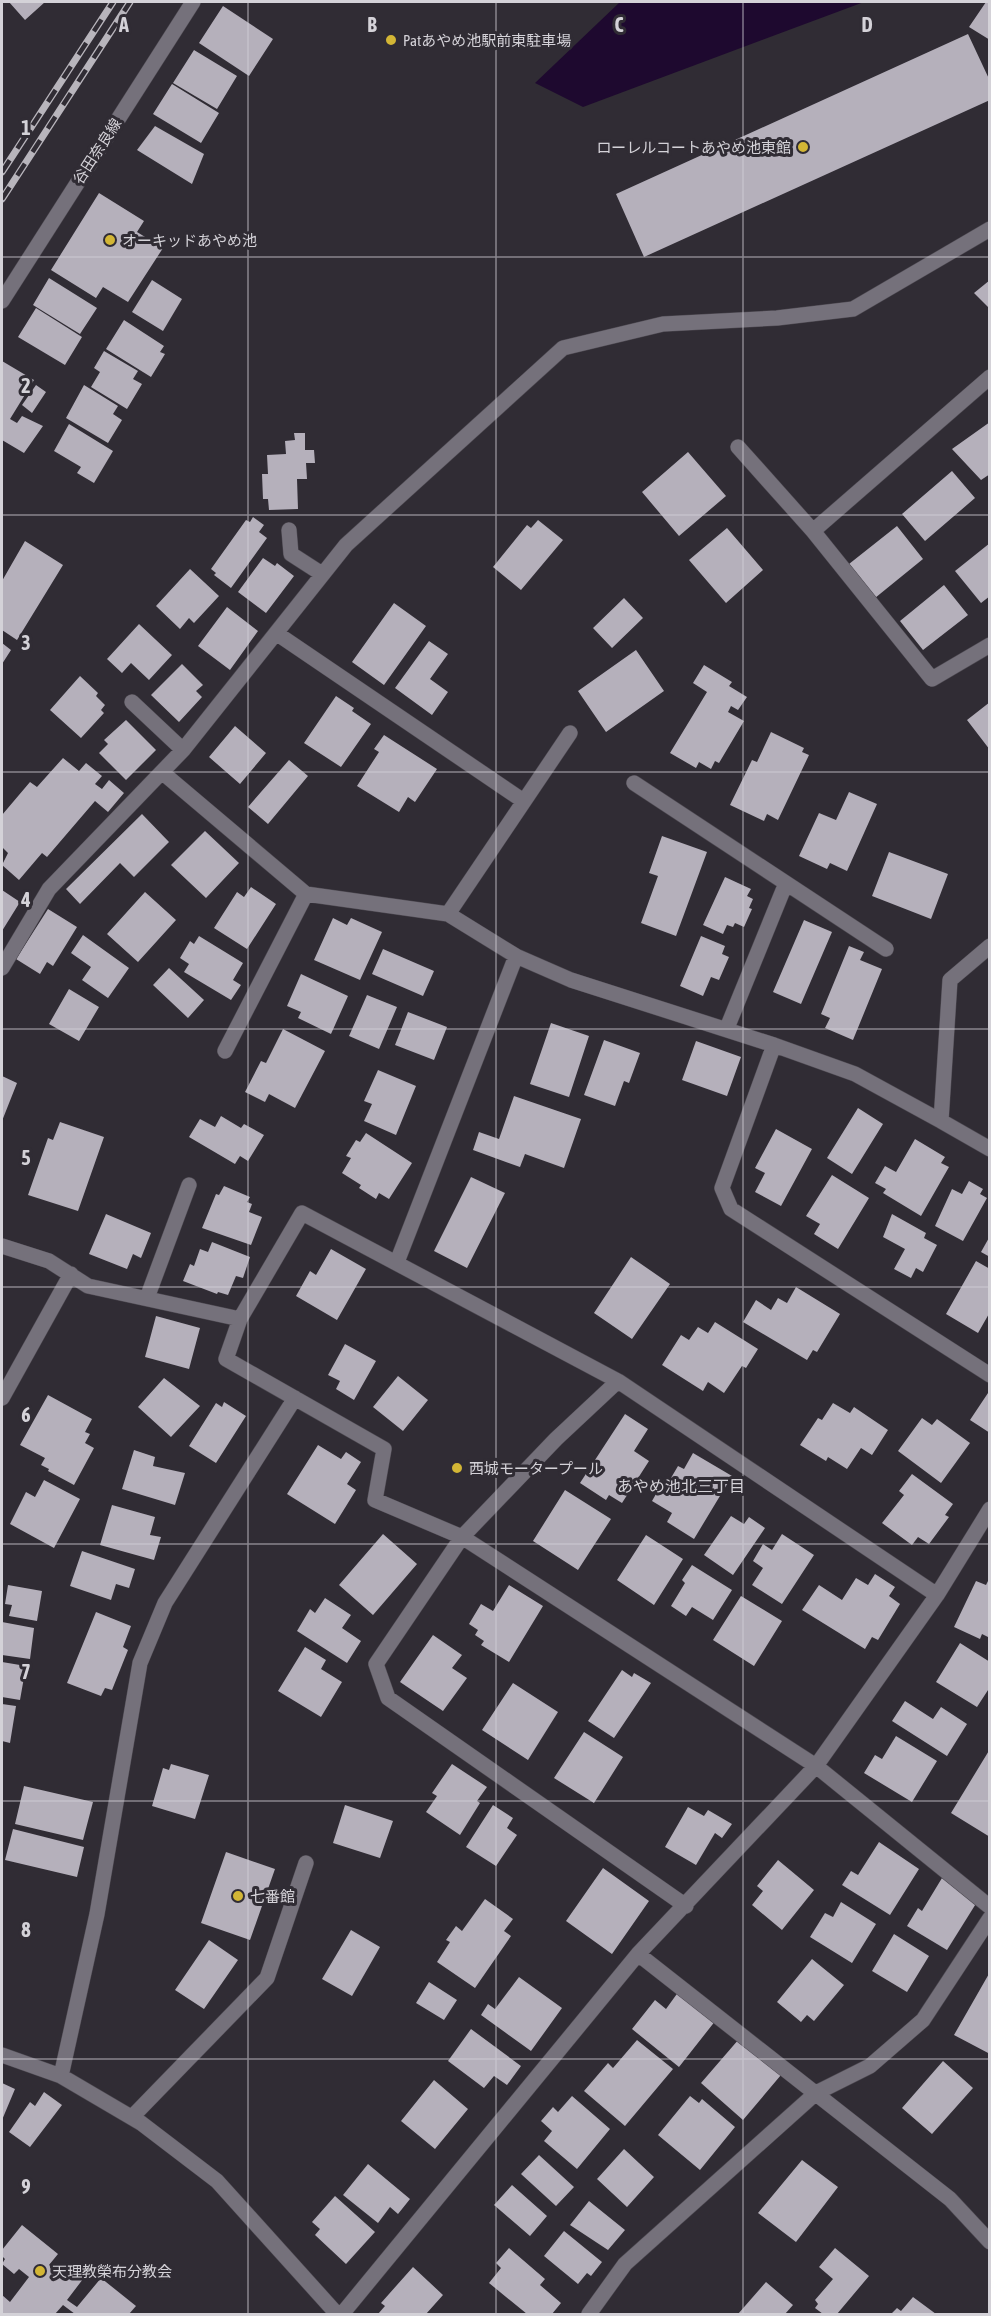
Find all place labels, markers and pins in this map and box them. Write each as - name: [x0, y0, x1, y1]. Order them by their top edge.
- place label: Patあやめ池駅前東駐車場: [403, 32, 571, 49]
- marker: Patあやめ池駅前東駐車場: [384, 33, 398, 47]
- place label: ローレルコートあやめ池東館: [596, 139, 791, 156]
- marker: ローレルコートあやめ池東館: [796, 140, 810, 154]
- place label: オーキッドあやめ池: [122, 232, 257, 249]
- marker: オーキッドあやめ池: [103, 233, 117, 247]
- place label: 西城モータープール: [469, 1460, 603, 1477]
- marker: 西城モータープール: [450, 1461, 464, 1475]
- place label: 七番館: [250, 1888, 295, 1905]
- marker: 七番館: [231, 1889, 245, 1903]
- place label: 天理教榮布分教会: [52, 2263, 172, 2280]
- marker: 天理教榮布分教会: [33, 2264, 47, 2278]

